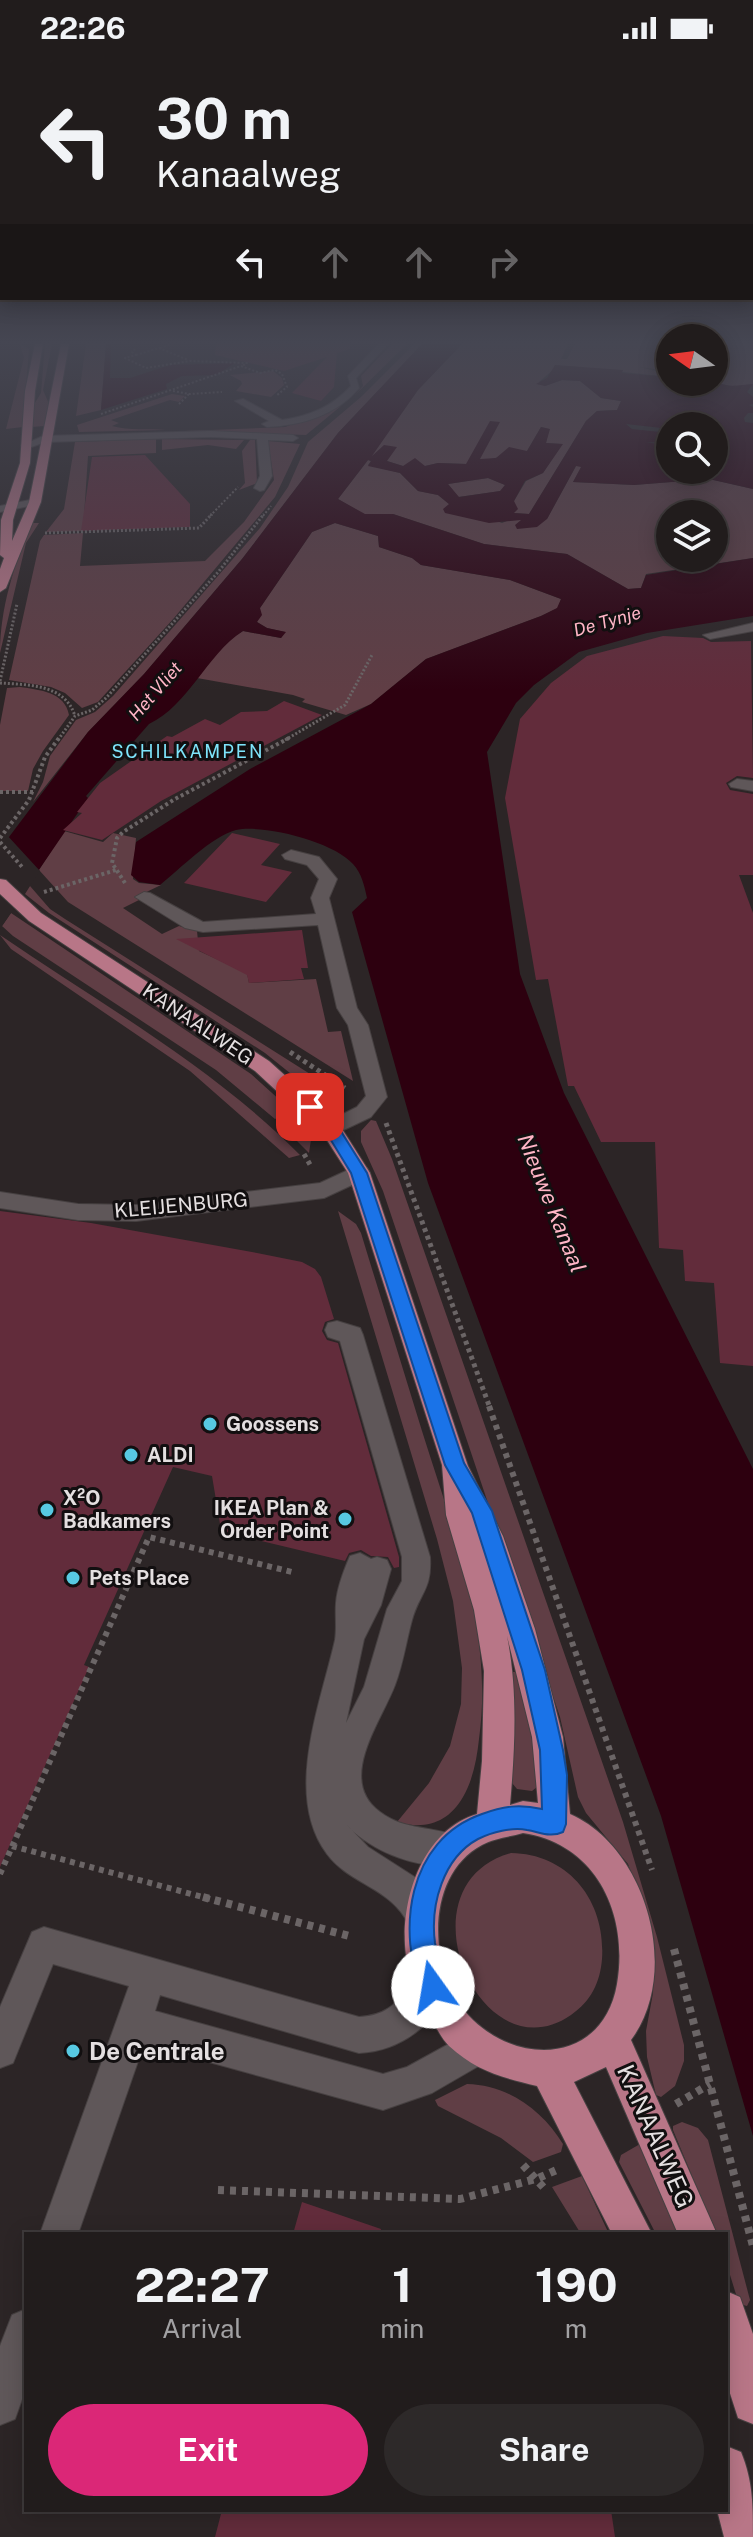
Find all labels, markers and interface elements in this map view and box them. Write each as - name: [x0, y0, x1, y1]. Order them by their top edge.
- text: 22:26: [40, 10, 126, 46]
- text: 30 m: [156, 86, 292, 152]
- icon: left: [24, 88, 128, 192]
- text: Kanaalweg: [156, 153, 341, 195]
- icon: left: [229, 240, 273, 284]
- icon: ahead: [313, 240, 357, 284]
- icon: ahead: [397, 240, 441, 284]
- icon: right: [481, 240, 525, 284]
- north arrow: [656, 324, 728, 396]
- map controls: [656, 324, 728, 572]
- button: search: [656, 412, 728, 484]
- button: layers: [656, 500, 728, 572]
- water label: De Tynje: [571, 601, 643, 641]
- water label: Het Vliet: [124, 657, 186, 725]
- district label: SCHILKAMPEN: [111, 741, 265, 762]
- street label: KANAALWEG: [138, 978, 258, 1070]
- pin: [276, 1073, 344, 1141]
- icon: arrive: [288, 1085, 332, 1129]
- water label: Nieuwe Kanaal: [512, 1130, 592, 1276]
- street label: KLEIJENBURG: [113, 1187, 249, 1223]
- place label: Goossens: [226, 1412, 319, 1436]
- marker: Goossens: [201, 1415, 219, 1433]
- place label: ALDI: [147, 1443, 194, 1467]
- marker: ALDI: [122, 1446, 140, 1464]
- place label: X²O Badkamers: [63, 1486, 171, 1533]
- place label: IKEA Plan & Order Point: [214, 1496, 329, 1543]
- marker: X²O Badkamers: [38, 1501, 56, 1519]
- marker: IKEA Plan & Order Point: [336, 1510, 354, 1528]
- place label: Pets Place: [89, 1566, 189, 1590]
- marker: Pets Place: [64, 1569, 82, 1587]
- position arrow: [391, 1945, 475, 2029]
- place label: De Centrale: [89, 2037, 225, 2065]
- marker: De Centrale: [64, 2042, 82, 2060]
- street label: KANAALWEG: [612, 2060, 700, 2212]
- text: 22:27: [134, 2256, 270, 2313]
- text: 1: [392, 2256, 412, 2313]
- text: 190: [535, 2256, 618, 2313]
- text: Arrival: [162, 2313, 242, 2344]
- text: min: [380, 2313, 424, 2344]
- text: m: [565, 2313, 587, 2344]
- button: Exit: [48, 2404, 368, 2496]
- button: Share: [384, 2404, 704, 2496]

